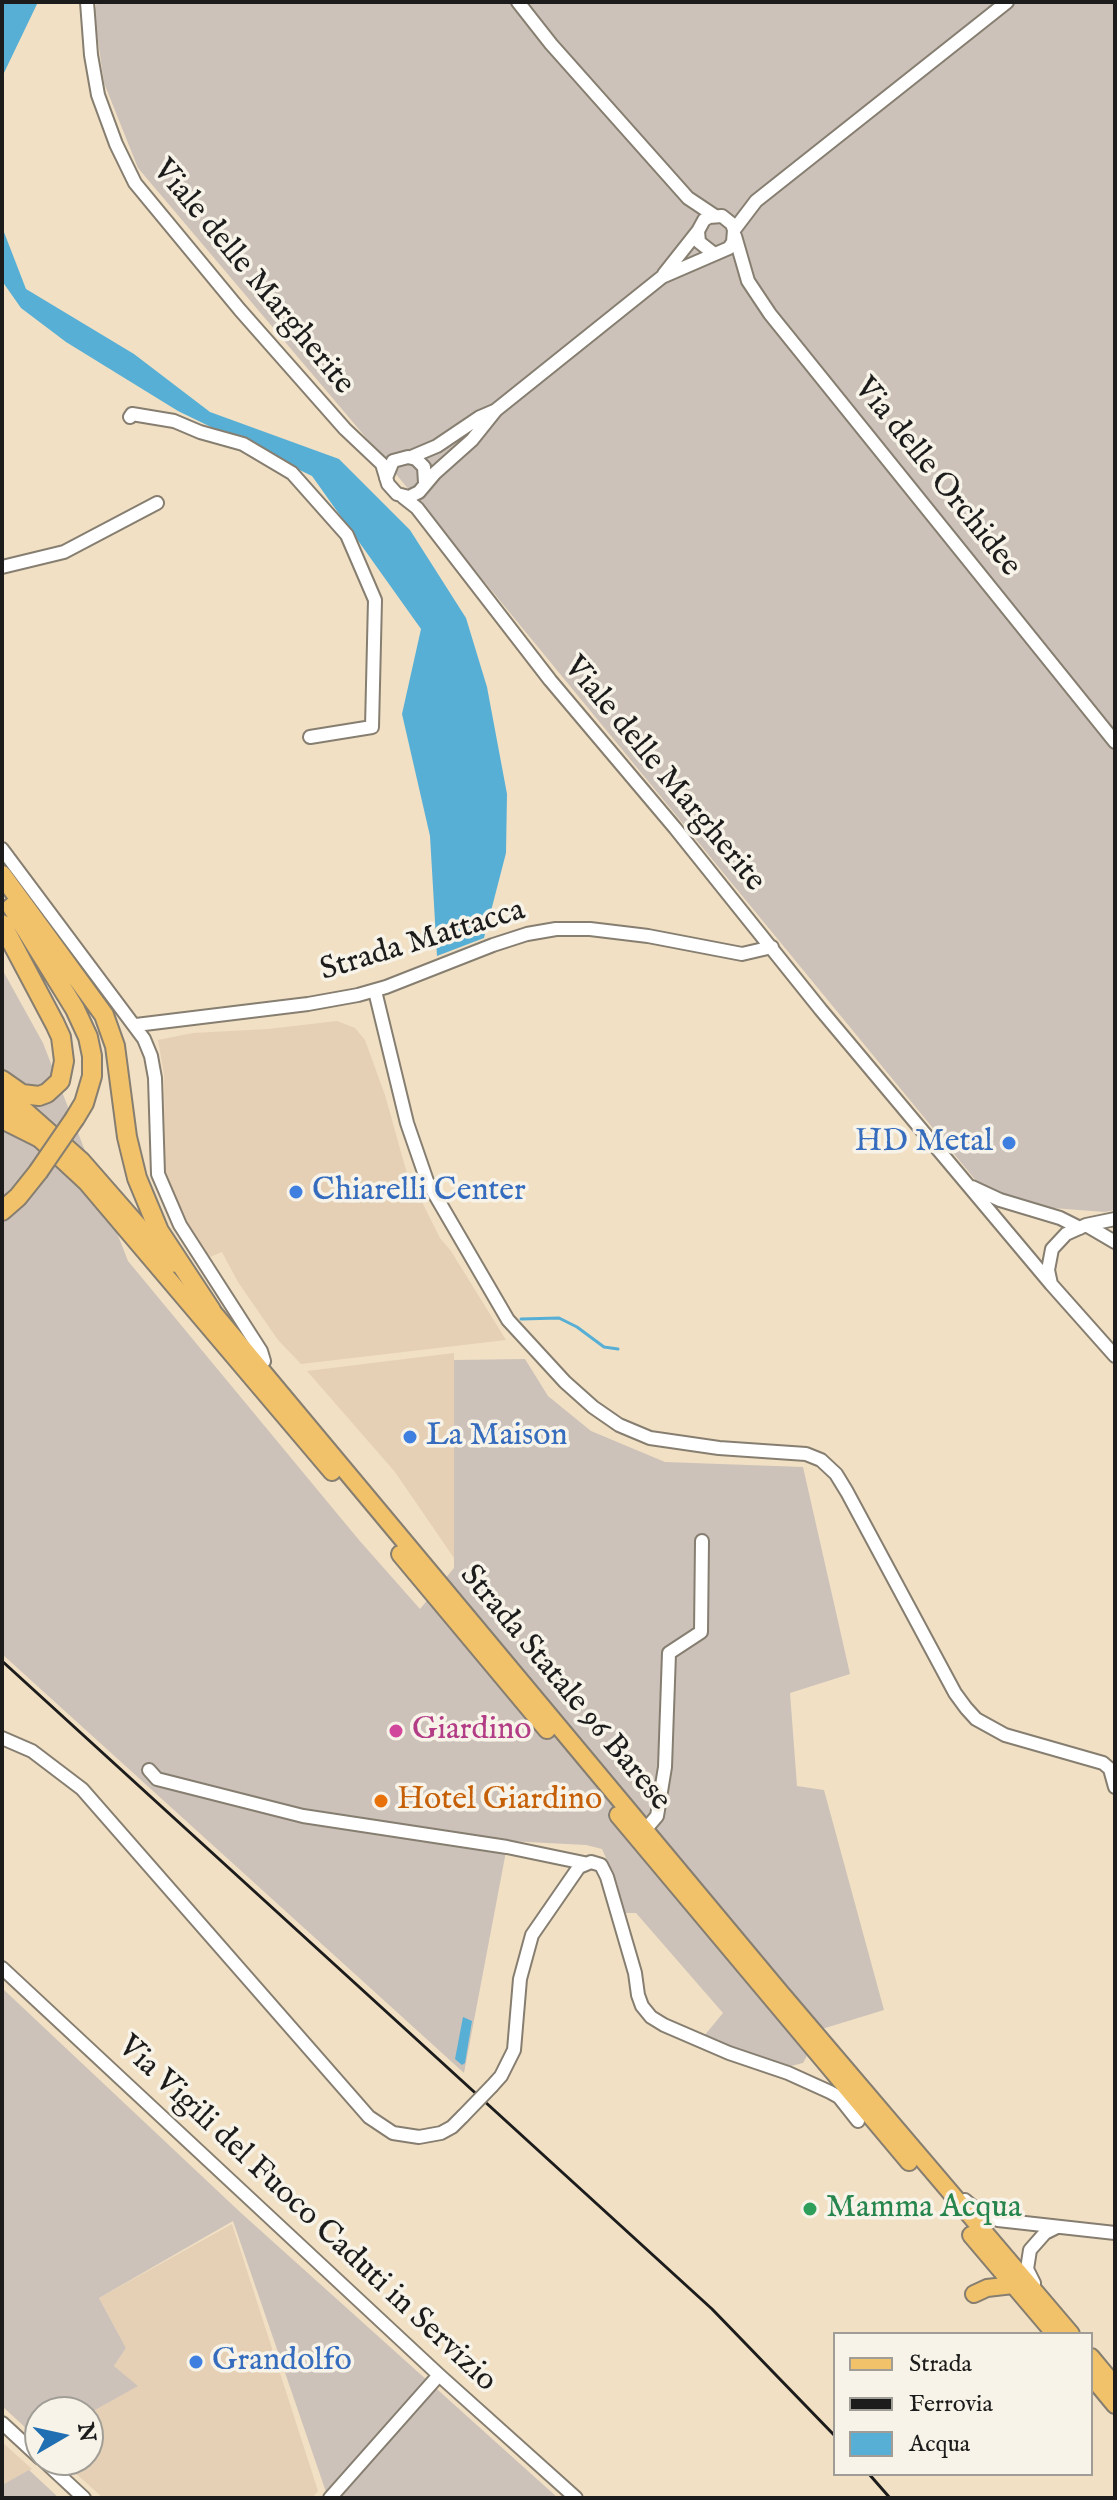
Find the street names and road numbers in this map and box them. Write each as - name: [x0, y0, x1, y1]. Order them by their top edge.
- street label: Viale delle Margherite: [143, 153, 361, 403]
- street label: Via delle Orchidee: [844, 371, 1028, 585]
- street label: Viale delle Margherite: [554, 650, 772, 900]
- street label: Strada Mattacca: [316, 893, 530, 991]
- street label: Strada Statale 96 Barese: [450, 1558, 678, 1820]
- street label: Via Vigili del Fuoco Caduti in Servizio: [108, 2029, 504, 2401]

